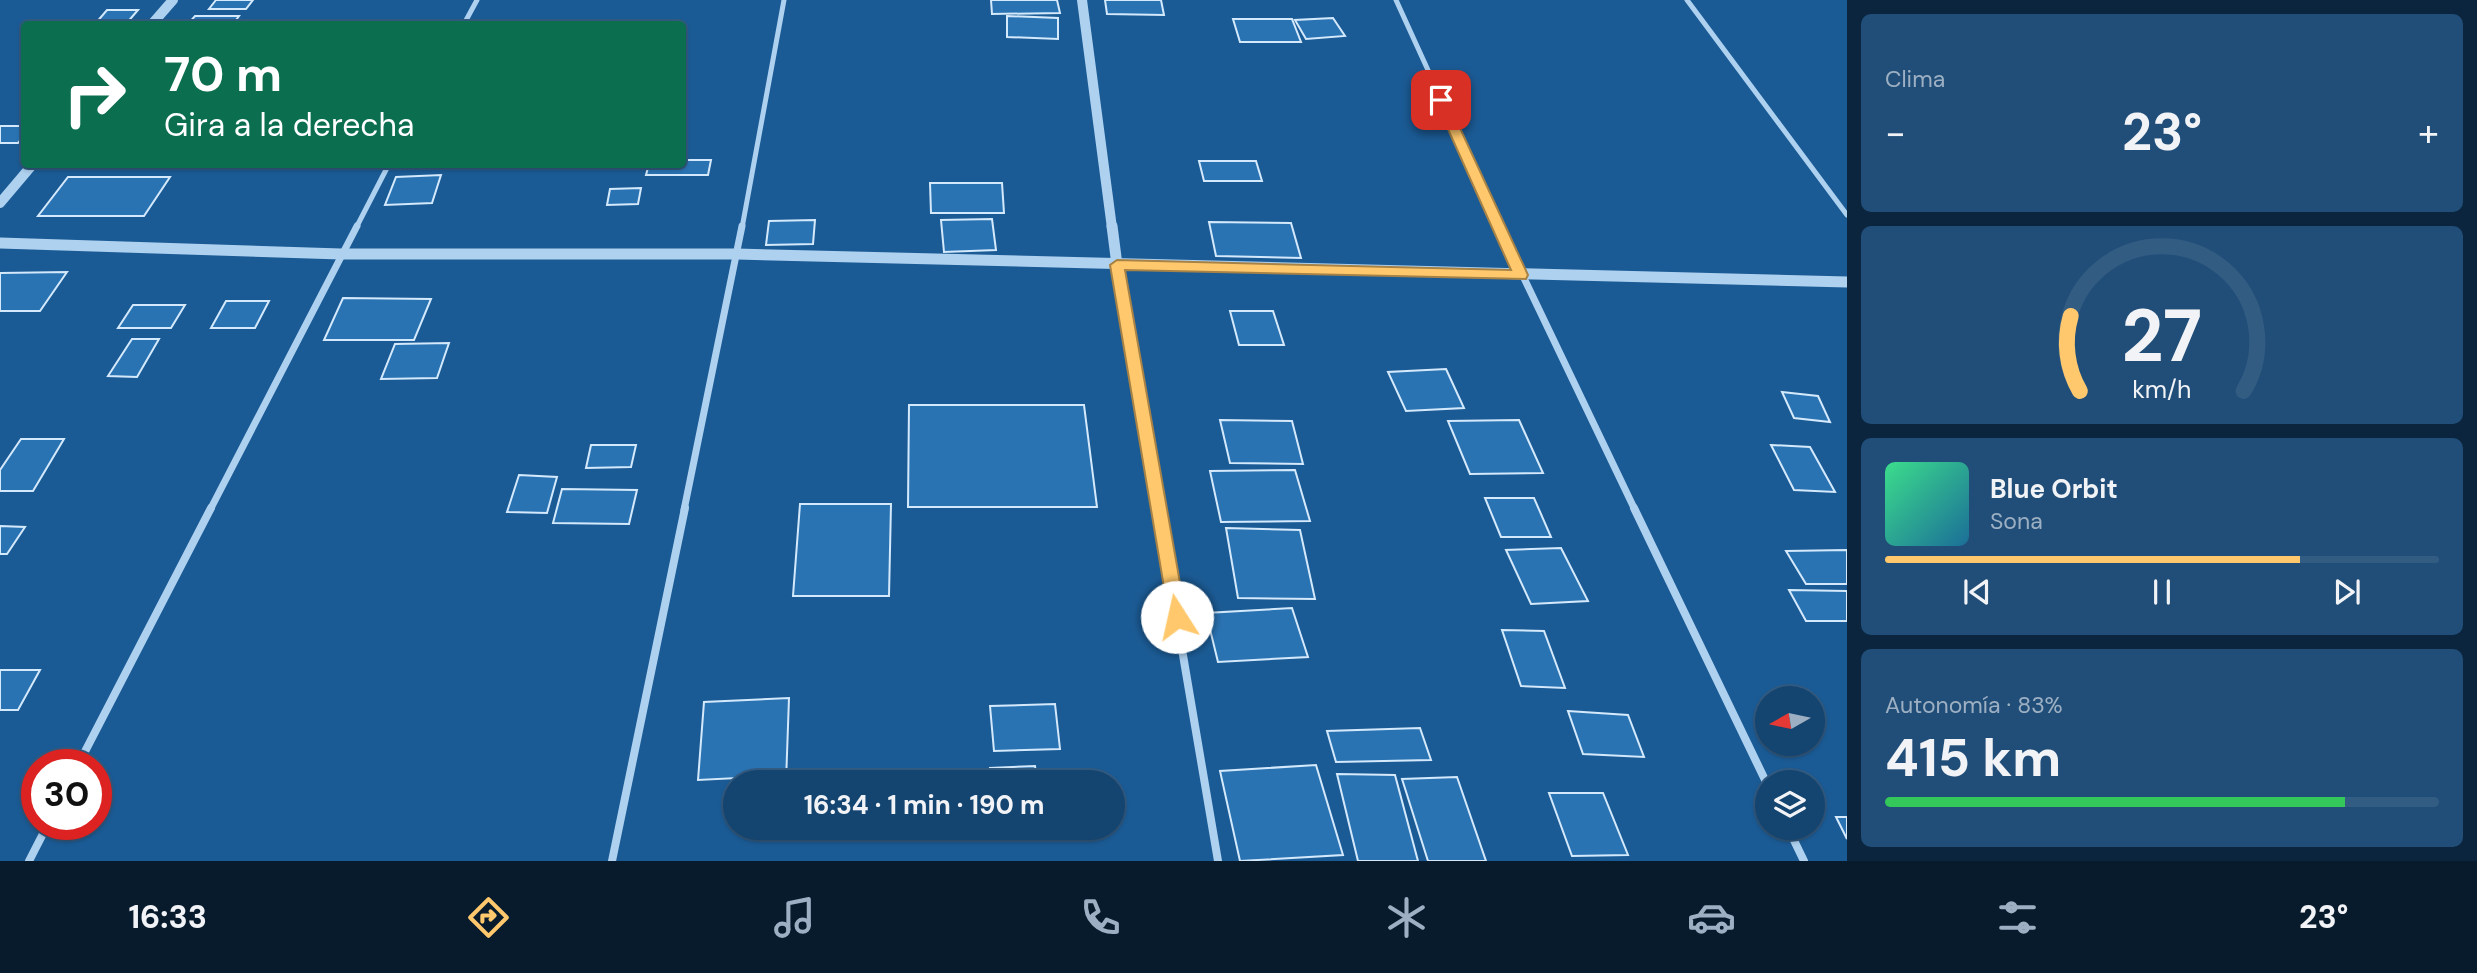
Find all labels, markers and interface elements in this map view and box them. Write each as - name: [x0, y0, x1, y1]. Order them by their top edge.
- text: 70 m: [164, 42, 282, 106]
- icon: right: [49, 49, 140, 140]
- text: Clima: [1885, 64, 1945, 94]
- pin: [1411, 70, 1471, 130]
- icon: arrive: [1422, 81, 1460, 119]
- text: 23°: [2122, 98, 2202, 166]
- text: Gira a la derecha: [164, 104, 414, 146]
- text: −: [1885, 108, 1906, 158]
- text: +: [2418, 108, 2439, 158]
- text: 27: [2122, 289, 2202, 384]
- text: km/h: [2132, 372, 2192, 405]
- text: Blue Orbit: [1990, 472, 2118, 506]
- text: Sona: [1990, 506, 2043, 536]
- icon: previous: [1958, 573, 1996, 611]
- icon: pause: [2143, 573, 2181, 611]
- icon: next: [2328, 573, 2366, 611]
- position arrow: [1140, 580, 1214, 654]
- north arrow: [1755, 686, 1825, 756]
- map controls: [1755, 686, 1825, 840]
- text: Autonomía · 83%: [1885, 690, 2063, 720]
- text: 415 km: [1885, 724, 2061, 792]
- speed limit sign: 30: [21, 749, 112, 840]
- button: layers: [1755, 770, 1825, 840]
- text: 16:34 · 1 min · 190 m: [804, 788, 1044, 822]
- icon: directions: [464, 893, 513, 942]
- icon: music: [770, 893, 819, 942]
- icon: phone: [1076, 893, 1125, 942]
- icon: climate: [1382, 893, 1431, 942]
- icon: car: [1687, 893, 1736, 942]
- icon: filters: [1993, 893, 2042, 942]
- text: 16:33: [128, 896, 207, 938]
- text: 23°: [2299, 896, 2348, 938]

